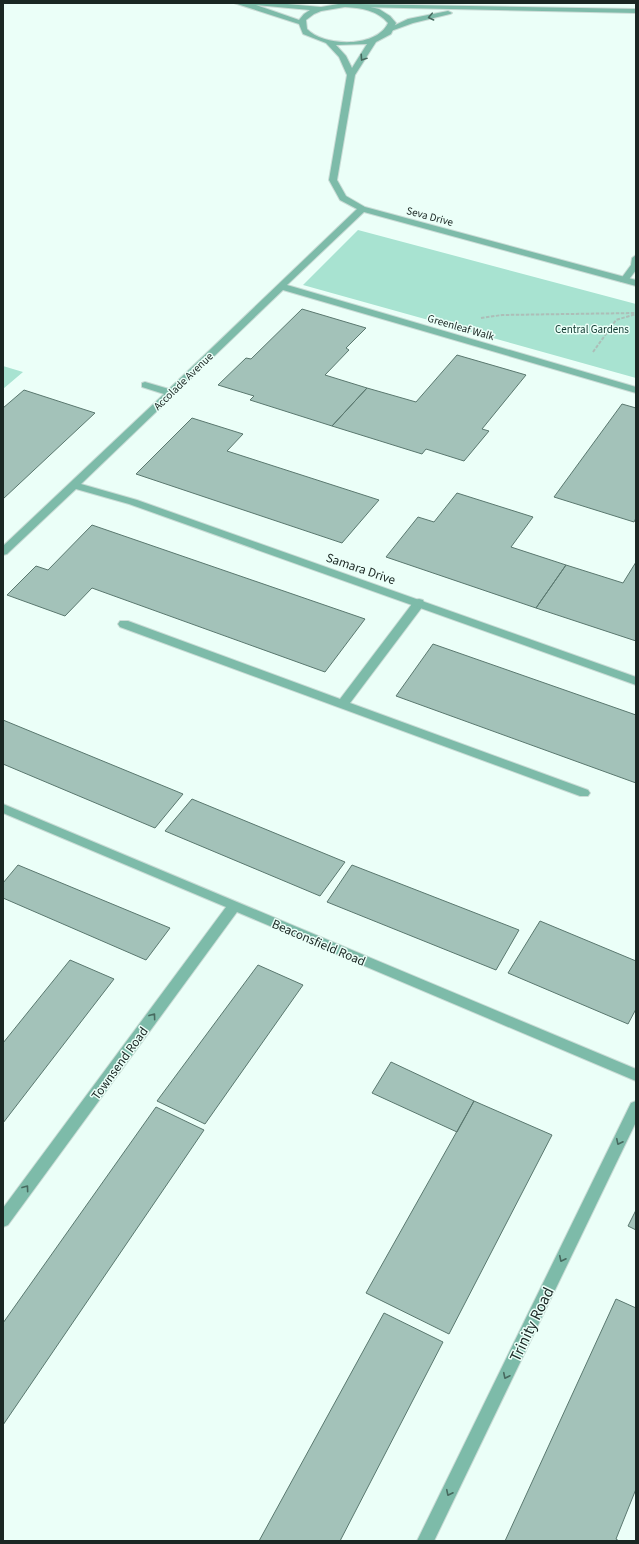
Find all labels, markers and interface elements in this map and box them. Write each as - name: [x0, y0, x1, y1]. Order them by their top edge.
- one-way arrow: [427, 12, 434, 20]
- one-way arrow: [361, 53, 368, 60]
- street label: Seva Drive: [405, 203, 455, 230]
- street label: Greenleaf Walk: [426, 311, 497, 344]
- park label: Central Gardens: [555, 322, 629, 337]
- street label: Accolade Avenue: [150, 349, 217, 414]
- street label: Samara Drive: [324, 549, 398, 589]
- street label: Beaconsfield Road: [269, 915, 368, 971]
- one-way arrow: [148, 1013, 156, 1020]
- street label: Townsend Road: [87, 1023, 152, 1104]
- one-way arrow: [616, 1138, 624, 1145]
- one-way arrow: [21, 1186, 28, 1193]
- one-way arrow: [559, 1254, 567, 1262]
- street label: Trinity Road: [504, 1283, 559, 1365]
- one-way arrow: [503, 1371, 511, 1379]
- one-way arrow: [446, 1488, 454, 1496]

